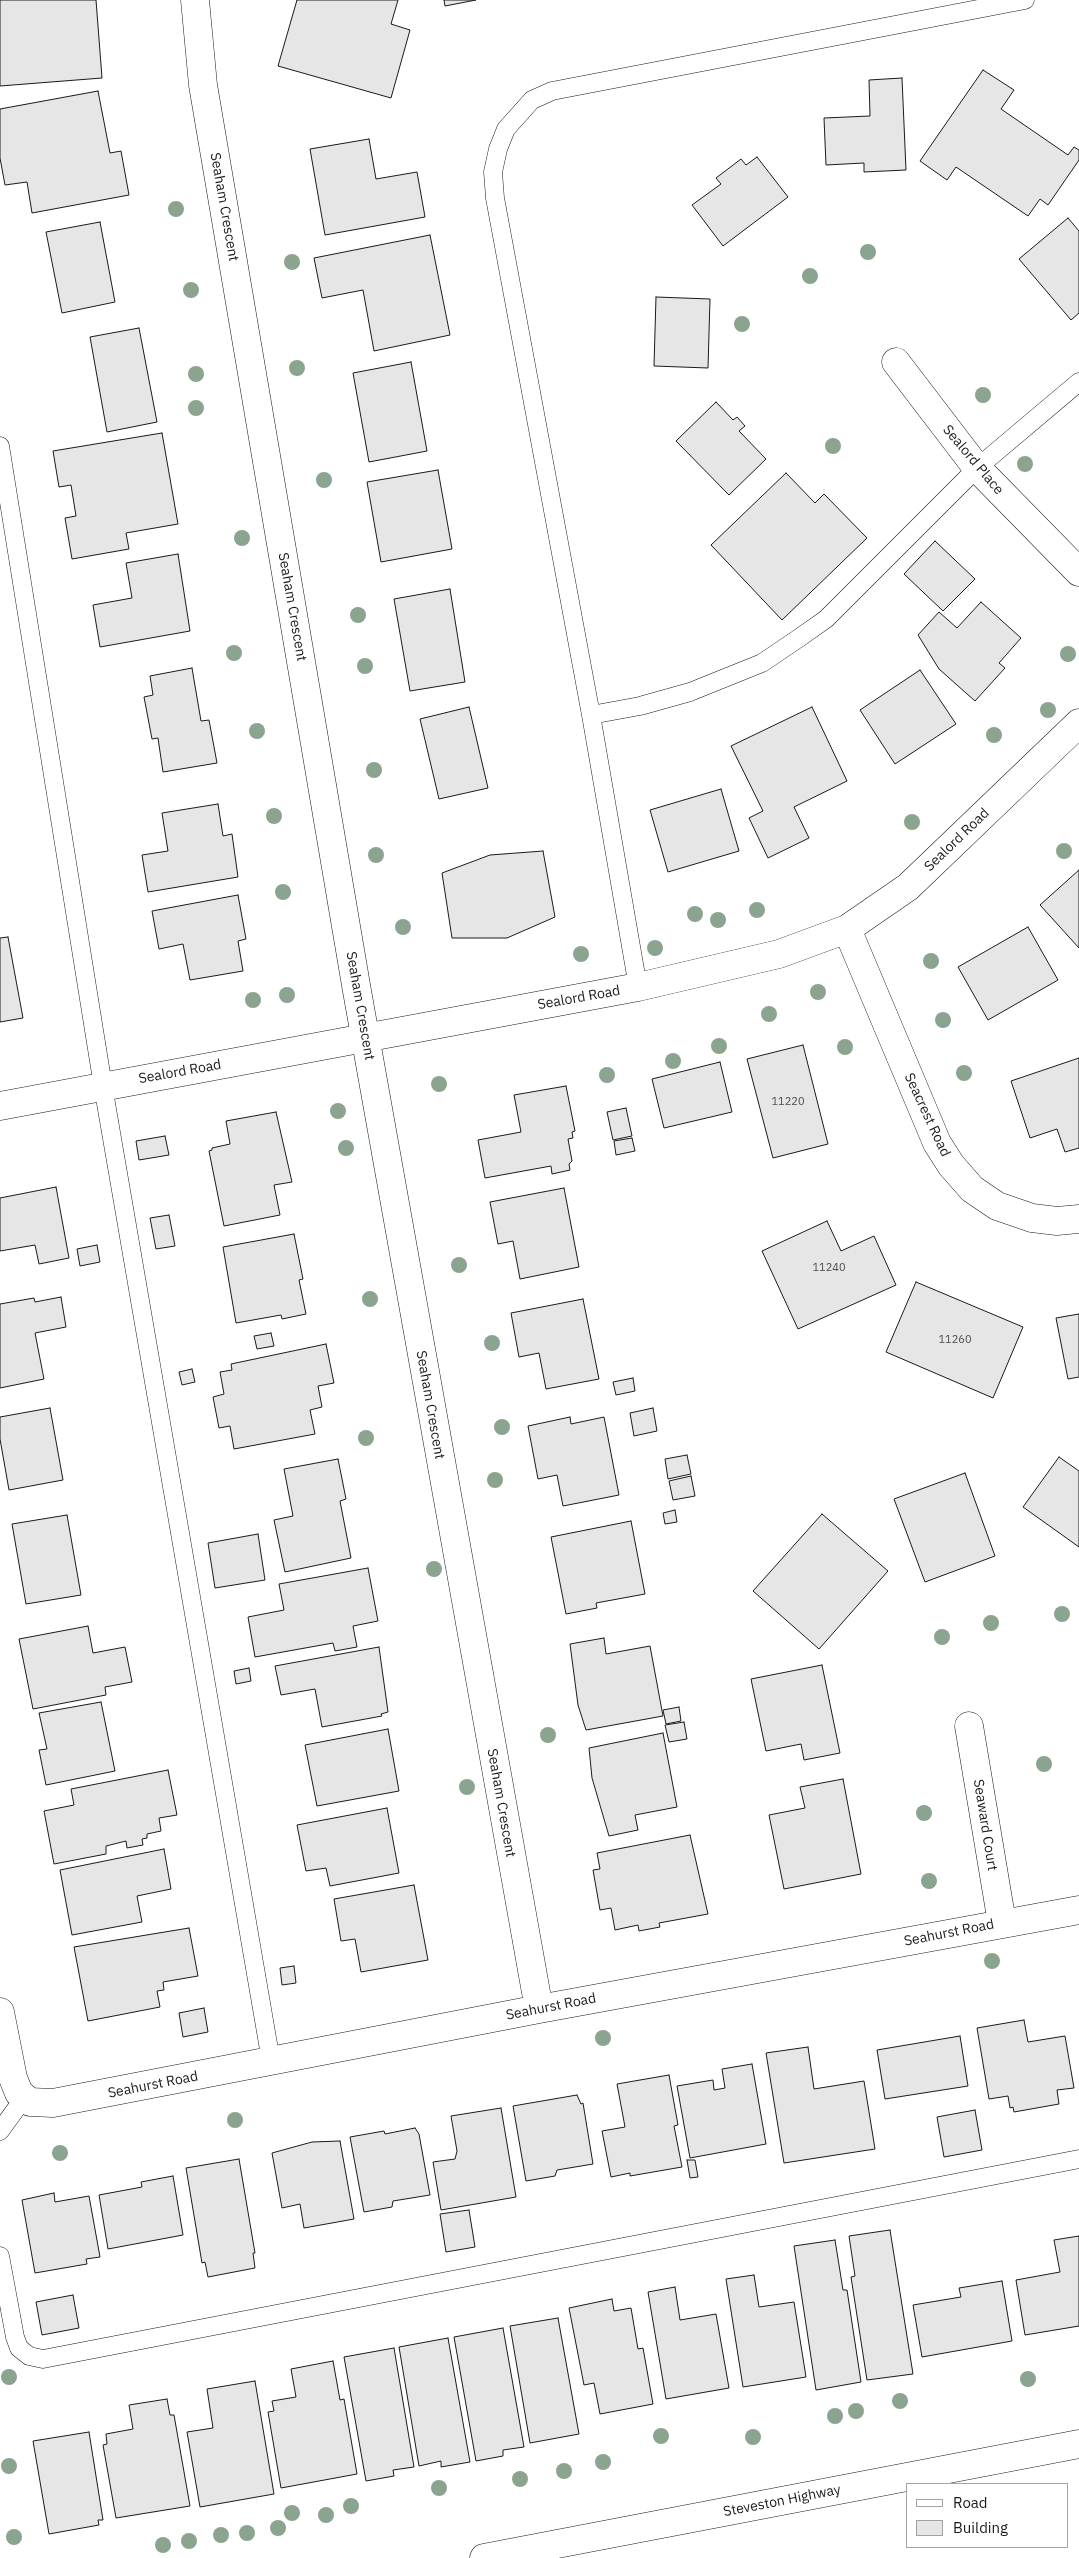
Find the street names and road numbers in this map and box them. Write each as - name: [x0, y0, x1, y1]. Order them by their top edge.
- street label: Seaham Crescent: [206, 151, 242, 263]
- street label: Sealord Place: [939, 422, 1007, 498]
- street label: Seaham Crescent: [274, 551, 310, 663]
- street label: Sealord Road: [921, 805, 993, 875]
- street label: Seaham Crescent: [342, 950, 378, 1062]
- street label: Sealord Road: [536, 982, 622, 1014]
- street label: Sealord Road: [137, 1056, 223, 1088]
- street label: Seacrest Road: [900, 1071, 954, 1159]
- street label: Seaham Crescent: [412, 1349, 448, 1461]
- street label: Seaham Crescent: [483, 1747, 519, 1859]
- street label: Seaward Court: [969, 1778, 1001, 1872]
- street label: Seahurst Road: [903, 1916, 995, 1950]
- street label: Seahurst Road: [505, 1990, 597, 2024]
- street label: Seahurst Road: [107, 2068, 199, 2102]
- street label: Steveston Highway: [722, 2481, 842, 2521]

